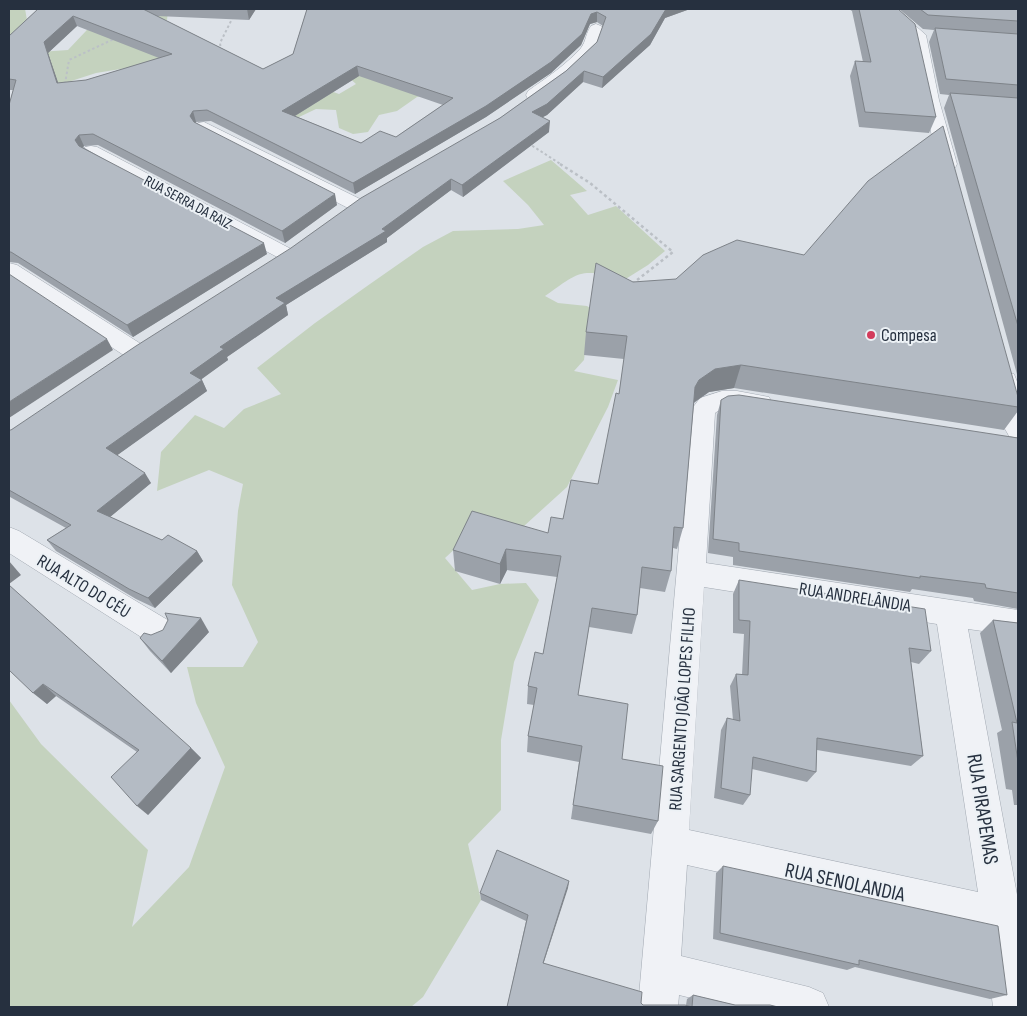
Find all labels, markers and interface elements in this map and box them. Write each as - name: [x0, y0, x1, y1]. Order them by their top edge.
- street label: RUA SERRA DA RAIZ: [141, 171, 235, 234]
- place label: Compesa: [881, 325, 937, 346]
- marker: Compesa: [865, 329, 877, 341]
- street label: RUA ALTO DO CÉU: [33, 550, 134, 623]
- street label: RUA ANDRELÂNDIA: [797, 578, 913, 617]
- street label: RUA SARGENTO JOÃO LOPES FILHO: [665, 607, 700, 811]
- street label: RUA PIRAPEMAS: [961, 752, 1004, 866]
- street label: RUA SENOLANDIA: [783, 858, 908, 908]

